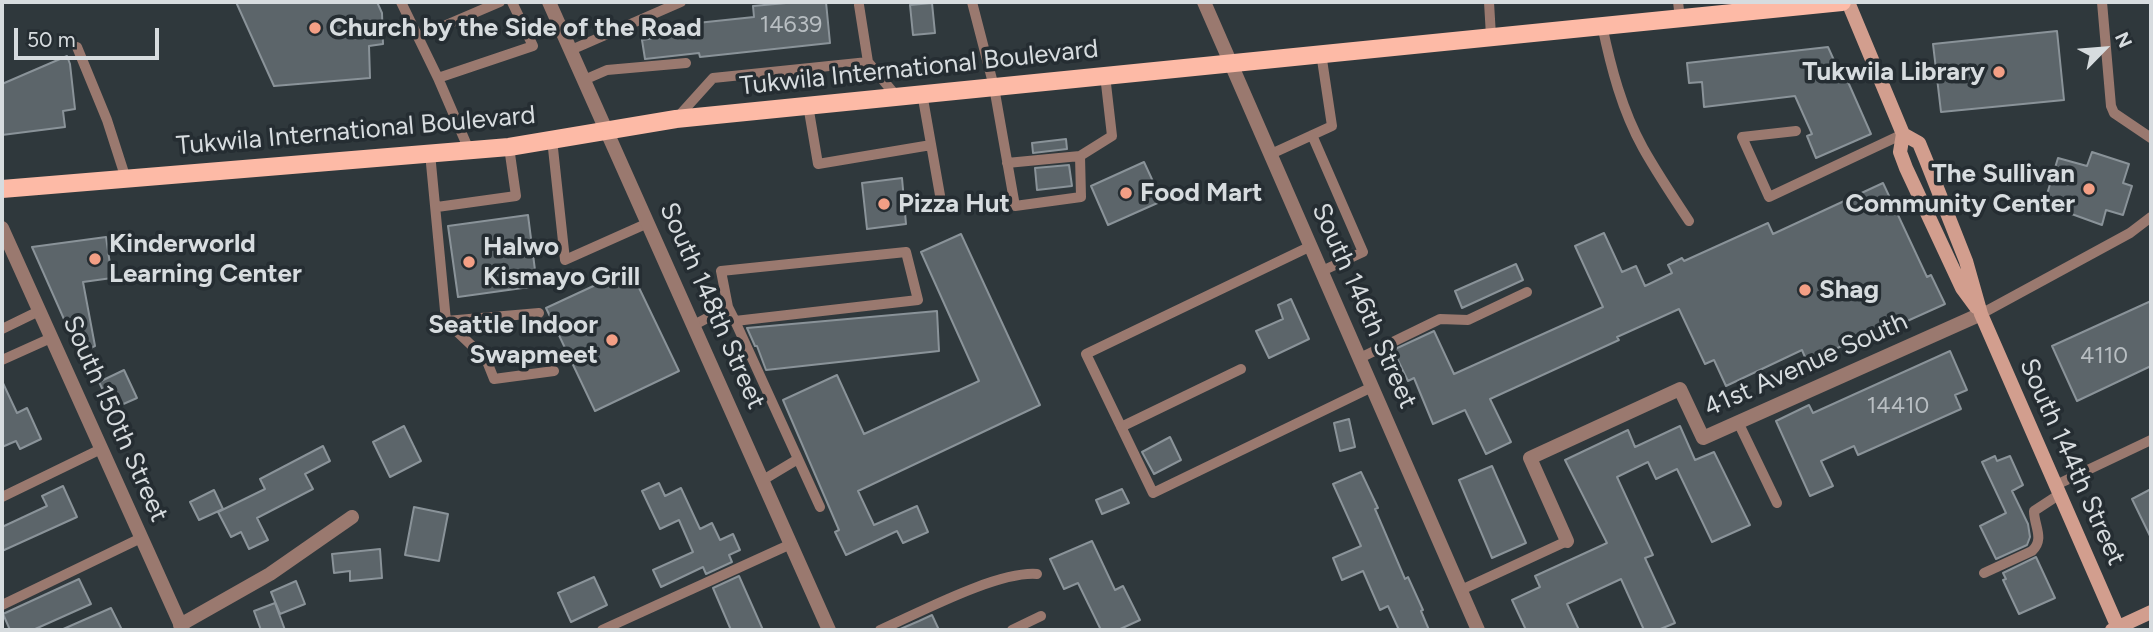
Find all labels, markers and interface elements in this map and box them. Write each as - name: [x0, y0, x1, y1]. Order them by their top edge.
- house number: 14639: [760, 11, 822, 39]
- place label: Church by the Side of the Road: [329, 12, 702, 44]
- scale bar: [18, 14, 163, 58]
- north arrow: [2069, 14, 2139, 84]
- marker: Church by the Side of the Road: [307, 20, 323, 36]
- text: 50 m: [27, 27, 76, 52]
- text: N: [2110, 28, 2137, 51]
- street label: Tukwila International Boulevard: [738, 34, 1100, 102]
- place label: Tukwila Library: [1802, 56, 1985, 88]
- marker: Tukwila Library: [1991, 64, 2007, 80]
- street label: Tukwila International Boulevard: [175, 100, 537, 162]
- place label: The Sullivan Community Center: [1845, 158, 2075, 220]
- place label: Food Mart: [1140, 177, 1263, 209]
- marker: The Sullivan Community Center: [2081, 181, 2097, 197]
- marker: Food Mart: [1118, 185, 1134, 201]
- place label: Pizza Hut: [898, 188, 1010, 220]
- marker: Pizza Hut: [876, 196, 892, 212]
- street label: South 148th Street: [652, 198, 772, 414]
- street label: South 146th Street: [1305, 198, 1423, 414]
- place label: Kinderworld Learning Center: [109, 228, 302, 290]
- place label: Halwo Kismayo Grill: [483, 231, 640, 292]
- marker: Kinderworld Learning Center: [87, 251, 103, 267]
- marker: Halwo Kismayo Grill: [461, 254, 477, 270]
- place label: Shag: [1819, 274, 1879, 306]
- marker: Shag: [1797, 282, 1813, 298]
- street label: 41st Avenue South: [1699, 306, 1913, 424]
- place label: Seattle Indoor Swapmeet: [428, 309, 598, 370]
- street label: South 150th Street: [56, 311, 174, 527]
- marker: Seattle Indoor Swapmeet: [604, 332, 620, 348]
- house number: 4110: [2080, 342, 2128, 370]
- street label: South 144th Street: [2012, 354, 2132, 570]
- house number: 14410: [1867, 392, 1929, 420]

